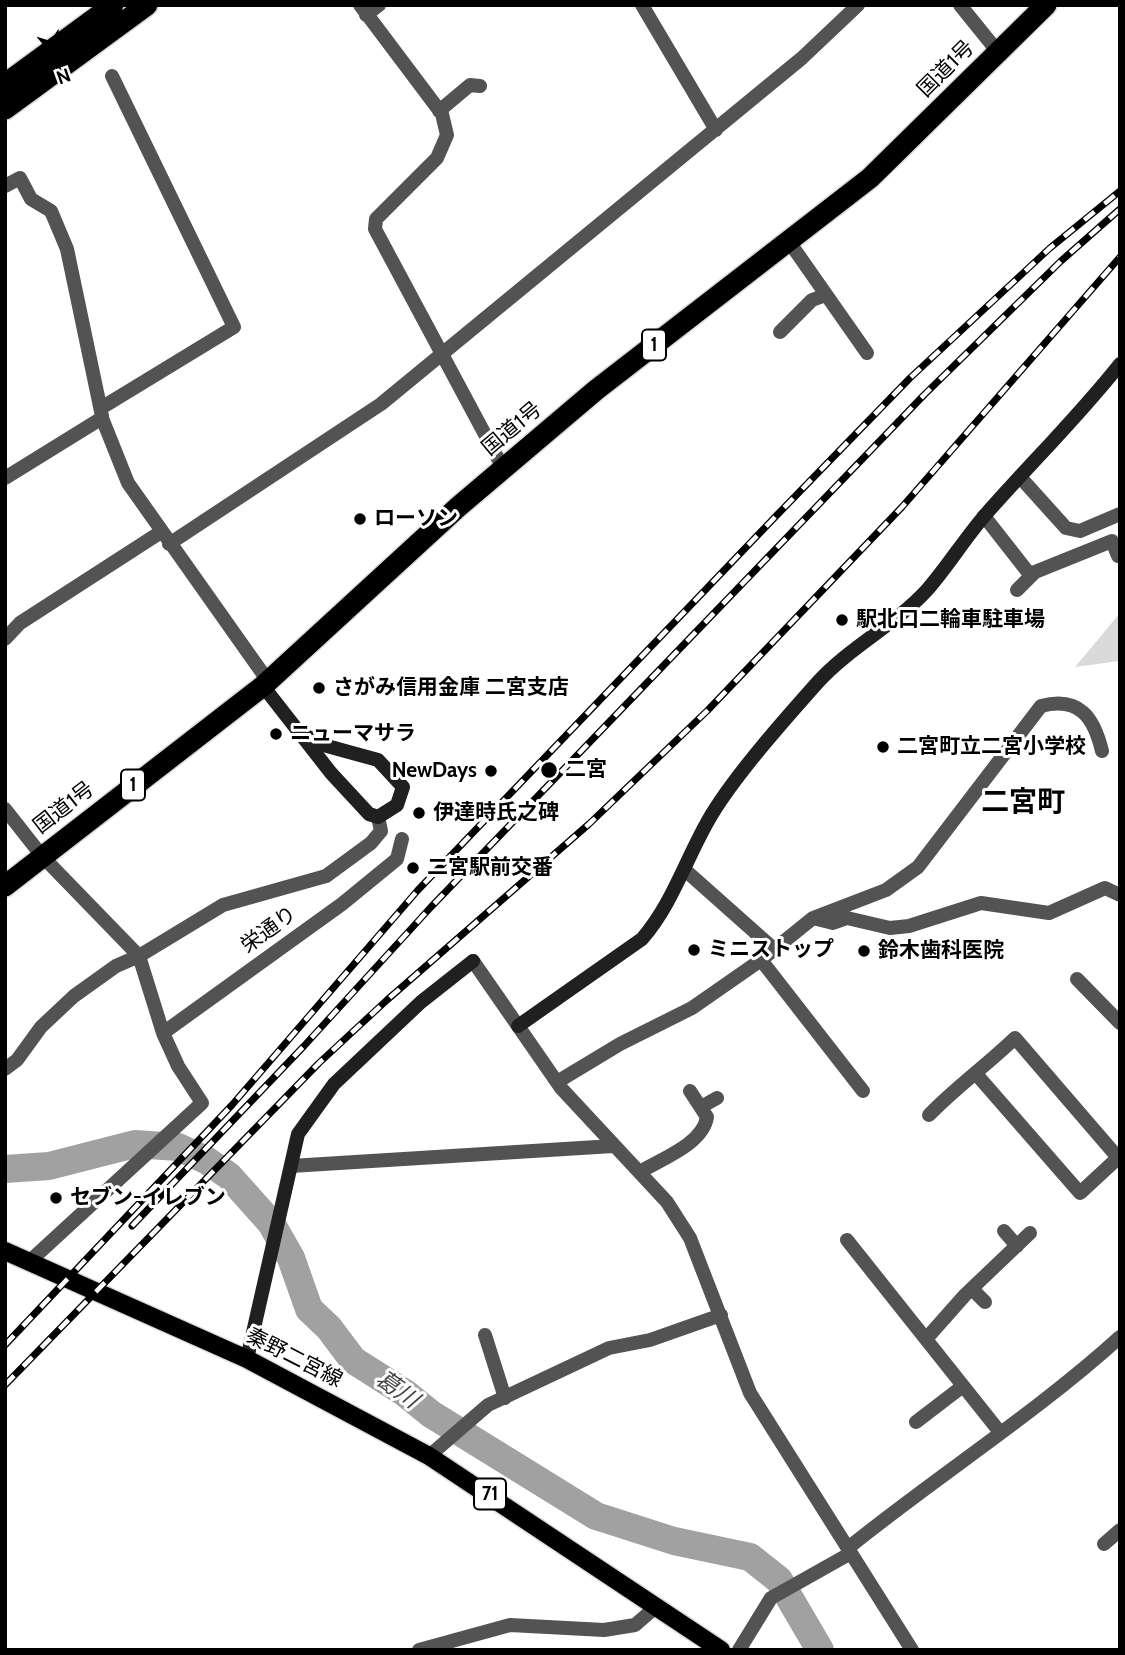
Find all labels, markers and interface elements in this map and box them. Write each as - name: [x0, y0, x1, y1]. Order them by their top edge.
- north arrow: [21, 21, 91, 91]
- street label: 国道1号: [912, 35, 980, 103]
- text: N: [53, 63, 74, 89]
- road number: 1: [642, 330, 666, 360]
- street label: 国道1号: [477, 397, 547, 461]
- place label: ローソン: [374, 506, 458, 532]
- marker: ローソン: [352, 511, 368, 527]
- place label: 駅北口二輪車駐車場: [856, 607, 1045, 633]
- marker: 駅北口二輪車駐車場: [834, 612, 850, 628]
- place label: さがみ信用金庫 二宮支店: [333, 675, 569, 701]
- marker: さがみ信用金庫 二宮支店: [311, 680, 327, 696]
- place label: ニューマサラ: [290, 721, 416, 747]
- marker: ニューマサラ: [268, 726, 284, 742]
- place label: 二宮町立二宮小学校: [897, 734, 1086, 760]
- marker: 二宮町立二宮小学校: [875, 739, 891, 755]
- place label: 二宮: [565, 757, 607, 783]
- place label: NewDays: [392, 758, 477, 784]
- marker: 二宮: [539, 760, 559, 780]
- marker: NewDays: [483, 763, 499, 779]
- road number: 1: [121, 770, 145, 800]
- street label: 国道1号: [29, 777, 99, 839]
- district label: 二宮町: [981, 786, 1065, 820]
- place label: 伊達時氏之碑: [433, 800, 559, 826]
- marker: 伊達時氏之碑: [411, 805, 427, 821]
- place label: 二宮駅前交番: [427, 855, 553, 881]
- marker: 二宮駅前交番: [405, 860, 421, 876]
- street label: 栄通り: [236, 901, 302, 959]
- place label: ミニストップ: [708, 937, 834, 963]
- place label: 鈴木歯科医院: [878, 938, 1004, 964]
- marker: ミニストップ: [686, 942, 702, 958]
- marker: 鈴木歯科医院: [856, 943, 872, 959]
- place label: セブン-イレブン: [70, 1185, 226, 1211]
- marker: セブン-イレブン: [48, 1190, 64, 1206]
- street label: 秦野二宮線: [242, 1323, 346, 1393]
- water label: 葛川: [370, 1366, 424, 1414]
- road number: 71: [474, 1478, 506, 1510]

